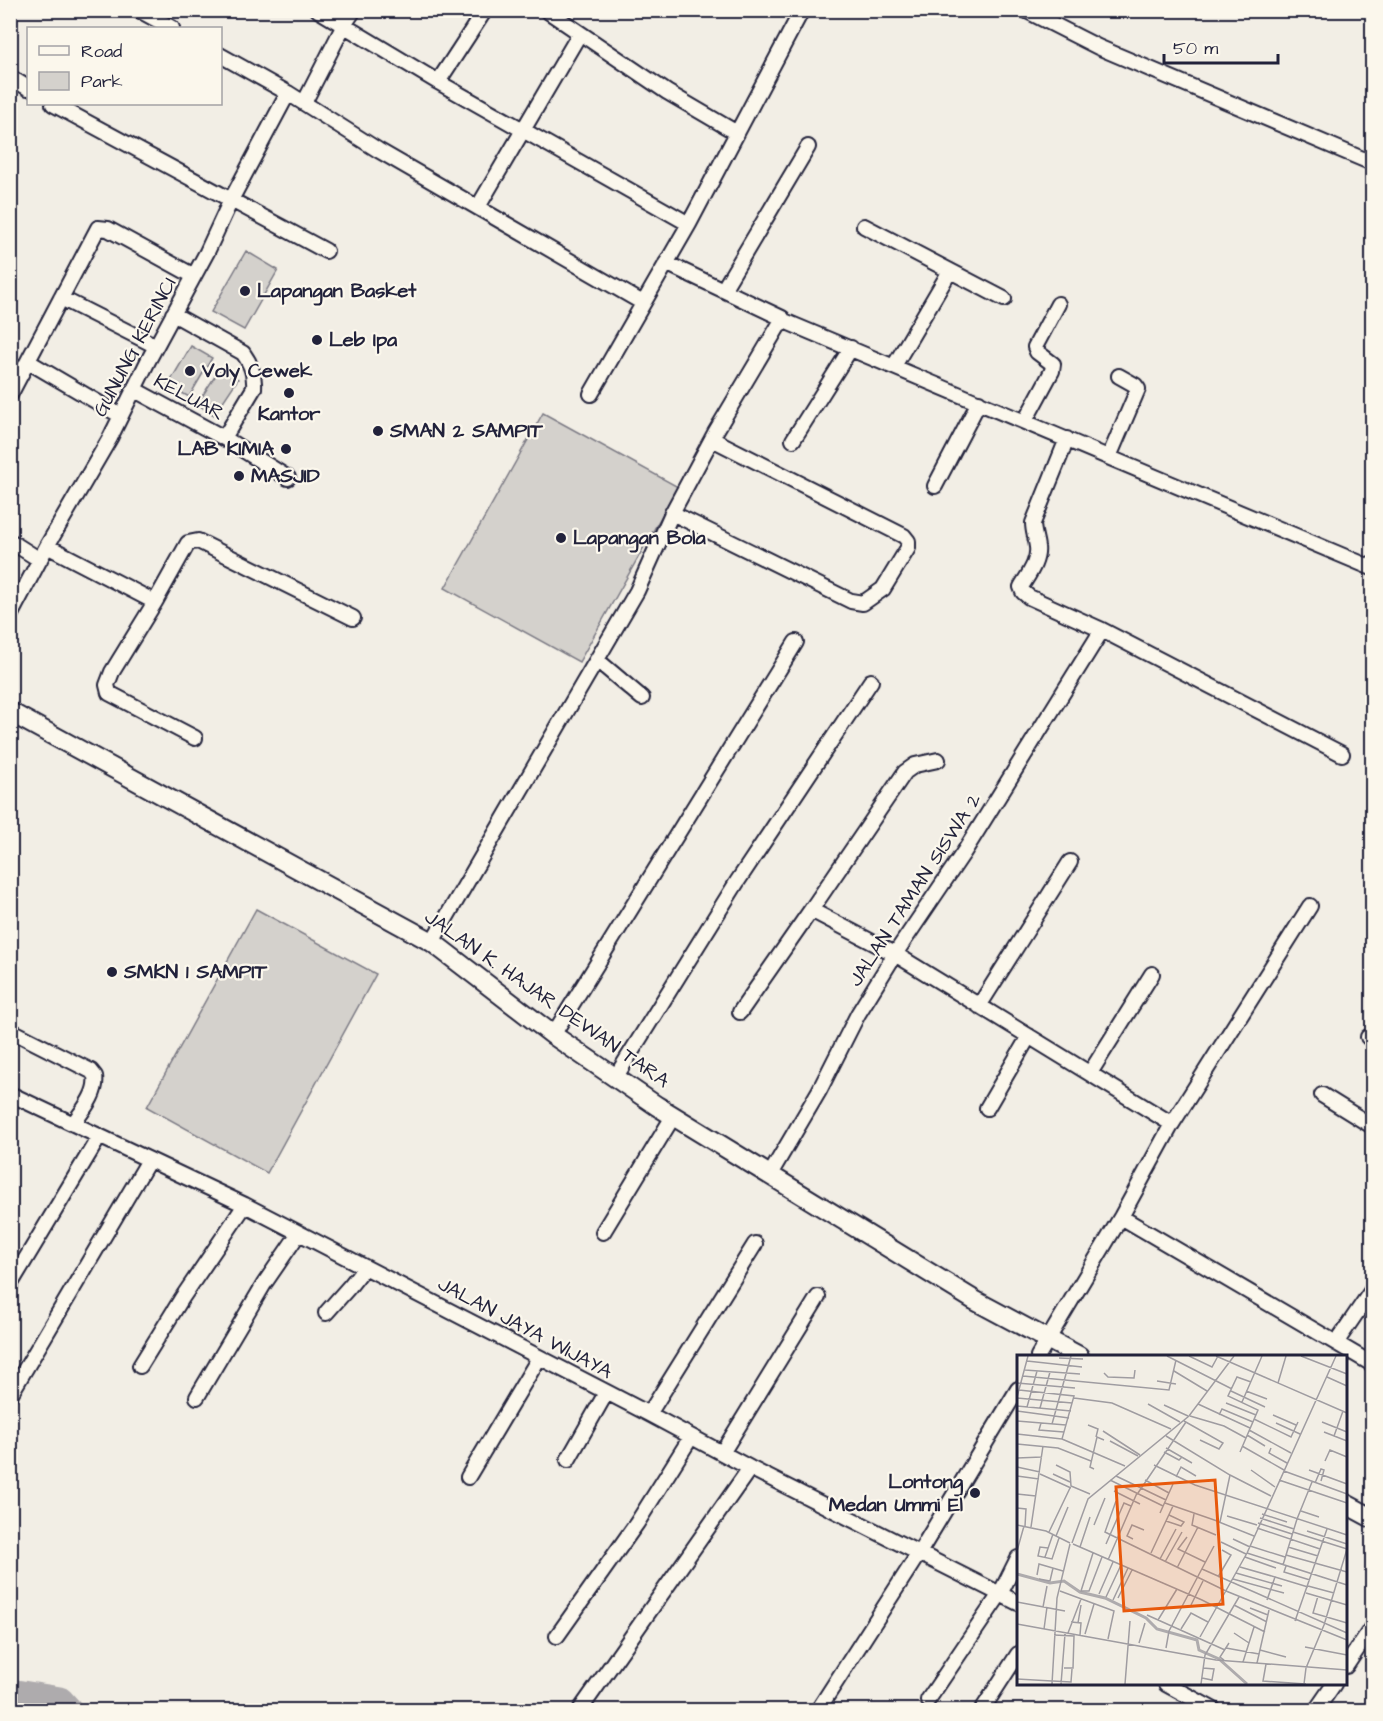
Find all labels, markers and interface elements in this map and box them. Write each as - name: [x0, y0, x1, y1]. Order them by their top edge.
- legend: [27, 27, 222, 105]
- scale bar: [1164, 27, 1278, 65]
- text: 50 m: [1173, 36, 1218, 61]
- text: Road: [81, 39, 122, 64]
- text: Park: [81, 69, 123, 94]
- street label: GUNUNG KERINCI: [86, 272, 184, 422]
- place label: Lapangan Basket: [257, 277, 417, 306]
- marker: Lapangan Basket: [238, 284, 252, 298]
- place label: Leb Ipa: [329, 326, 398, 354]
- marker: Leb Ipa: [310, 333, 324, 347]
- place label: Voly Cewek: [201, 357, 313, 386]
- marker: Voly Cewek: [183, 364, 197, 378]
- street label: KELUAR: [149, 367, 229, 427]
- marker: Kantor: [282, 386, 296, 400]
- place label: Kantor: [258, 400, 321, 428]
- place label: SMAN 2 SAMPIT: [389, 417, 543, 445]
- marker: SMAN 2 SAMPIT: [371, 424, 385, 438]
- place label: LAB KIMIA: [178, 435, 274, 463]
- marker: LAB KIMIA: [279, 442, 293, 456]
- place label: MASJID: [251, 462, 320, 490]
- marker: MASJID: [232, 469, 246, 483]
- place label: Lapangan Bola: [573, 524, 706, 553]
- marker: Lapangan Bola: [554, 531, 568, 545]
- street label: JALAN TAMAN SISWA 2: [842, 787, 988, 992]
- street label: JALAN K. HAJAR DEWAN TARA: [419, 903, 675, 1095]
- place label: SMKN 1 SAMPIT: [123, 958, 268, 986]
- marker: SMKN 1 SAMPIT: [105, 965, 119, 979]
- street label: JALAN JAYA WIJAYA: [433, 1270, 617, 1386]
- inset map: [1017, 1355, 1347, 1685]
- place label: Lontong Medan Ummi El: [829, 1468, 964, 1519]
- marker: Lontong Medan Ummi El: [968, 1486, 982, 1500]

